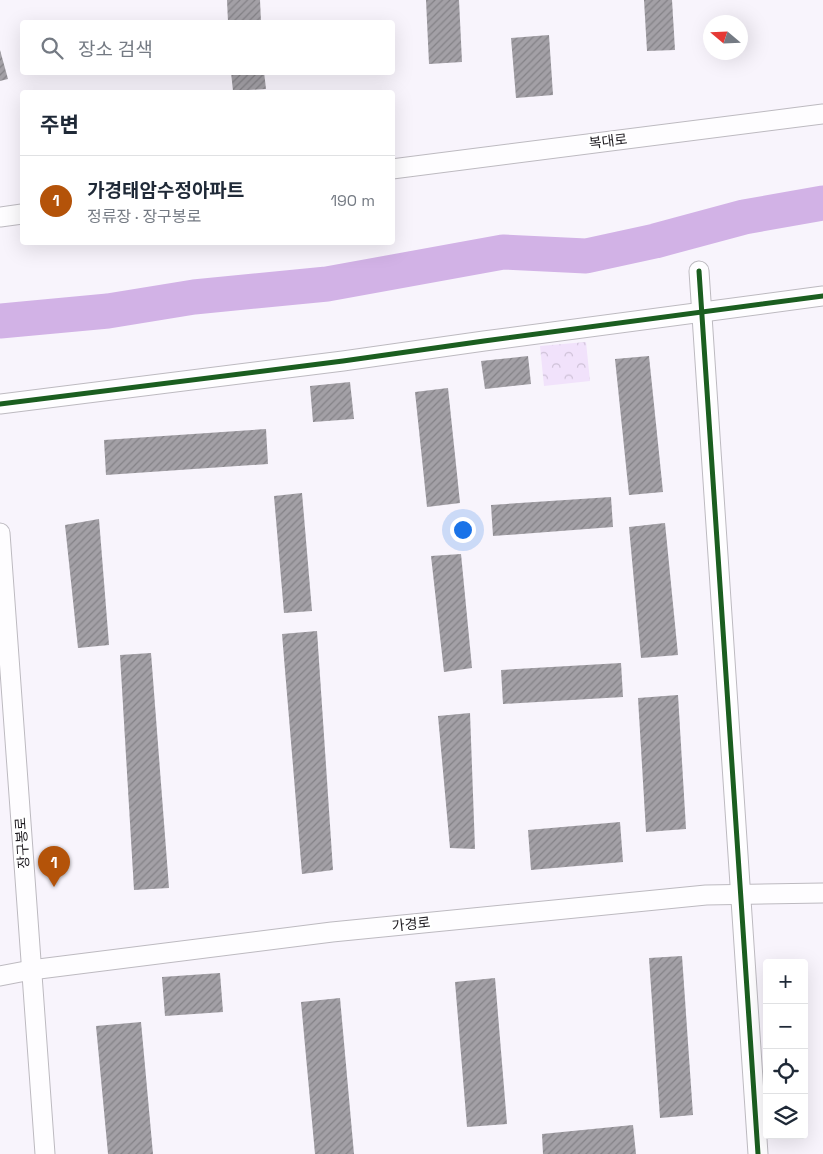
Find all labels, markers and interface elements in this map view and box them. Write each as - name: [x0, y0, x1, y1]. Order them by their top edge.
- north arrow: [703, 15, 748, 60]
- search box: [20, 20, 395, 75]
- icon: search: [38, 34, 66, 62]
- text: 장소 검색: [78, 37, 153, 62]
- text: 주변: [40, 111, 79, 138]
- street label: 복대로: [588, 130, 628, 152]
- text: 가경태암수정아파트: [87, 178, 244, 203]
- text: 1: [52, 190, 60, 211]
- text: 190 m: [330, 190, 375, 211]
- text: 정류장 · 장구봉로: [87, 206, 201, 227]
- your location: [450, 517, 476, 543]
- street label: 장구봉로: [11, 817, 33, 869]
- pin: 1: [38, 846, 70, 887]
- street label: 가경로: [391, 913, 431, 935]
- map controls: [763, 959, 808, 1139]
- button: +: [763, 959, 808, 1004]
- button: −: [763, 1004, 808, 1049]
- button: locate: [763, 1049, 808, 1094]
- button: layers: [763, 1094, 808, 1139]

